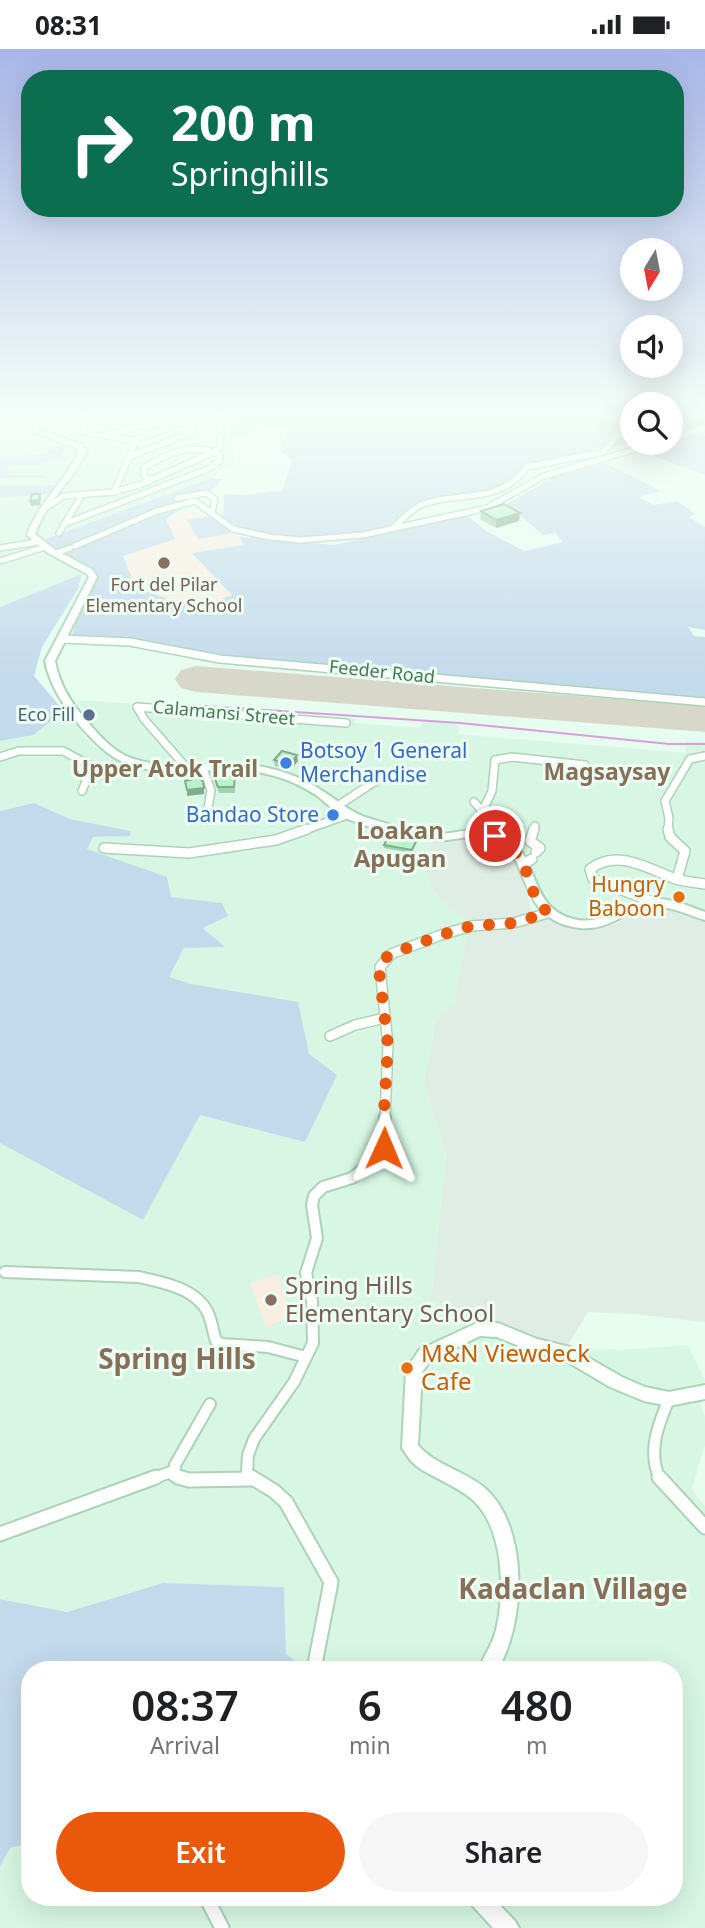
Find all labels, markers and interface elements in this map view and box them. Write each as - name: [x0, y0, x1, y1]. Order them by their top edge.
- text: 08:31: [35, 7, 102, 43]
- text: 200 m: [171, 89, 316, 155]
- icon: right: [56, 98, 147, 189]
- text: Springhills: [171, 152, 329, 195]
- north arrow: [620, 238, 682, 301]
- map controls: [620, 238, 683, 455]
- button: sound: [620, 315, 683, 378]
- button: search: [620, 392, 683, 455]
- marker: Fort del Pilar Elementary School: [156, 555, 172, 571]
- place label: Fort del Pilar Elementary School: [86, 572, 242, 617]
- street label: Feeder Road: [328, 654, 436, 688]
- street label: Calamansi Street: [152, 694, 297, 730]
- place label: Eco Fill: [18, 702, 75, 726]
- marker: Eco Fill: [81, 707, 97, 723]
- place label: Botsoy 1 General Merchandise: [300, 736, 467, 788]
- district label: Upper Atok Trail: [72, 752, 258, 784]
- marker: Botsoy 1 General Merchandise: [278, 755, 294, 771]
- district label: Magsaysay: [544, 755, 671, 787]
- place label: Bandao Store: [186, 800, 319, 828]
- pin: [465, 806, 525, 866]
- marker: Bandao Store: [325, 807, 341, 823]
- district label: Loakan Apugan: [354, 813, 446, 874]
- icon: arrive: [476, 817, 514, 855]
- place label: Hungry Baboon: [588, 870, 665, 922]
- marker: Hungry Baboon: [671, 889, 687, 905]
- position arrow: [347, 1111, 421, 1185]
- place label: Spring Hills Elementary School: [285, 1268, 494, 1329]
- marker: Spring Hills Elementary School: [263, 1292, 279, 1308]
- place label: M&N Viewdeck Cafe: [421, 1336, 590, 1397]
- district label: Spring Hills: [98, 1339, 256, 1377]
- marker: M&N Viewdeck Cafe: [399, 1360, 415, 1376]
- district label: Kadaclan Village: [458, 1569, 688, 1607]
- text: 08:37: [131, 1676, 239, 1733]
- text: 6: [358, 1676, 382, 1733]
- text: 480: [501, 1676, 573, 1733]
- text: Arrival: [150, 1729, 220, 1761]
- text: min: [349, 1729, 391, 1761]
- text: m: [526, 1729, 548, 1761]
- button: Exit: [56, 1812, 345, 1892]
- button: Share: [359, 1812, 648, 1892]

